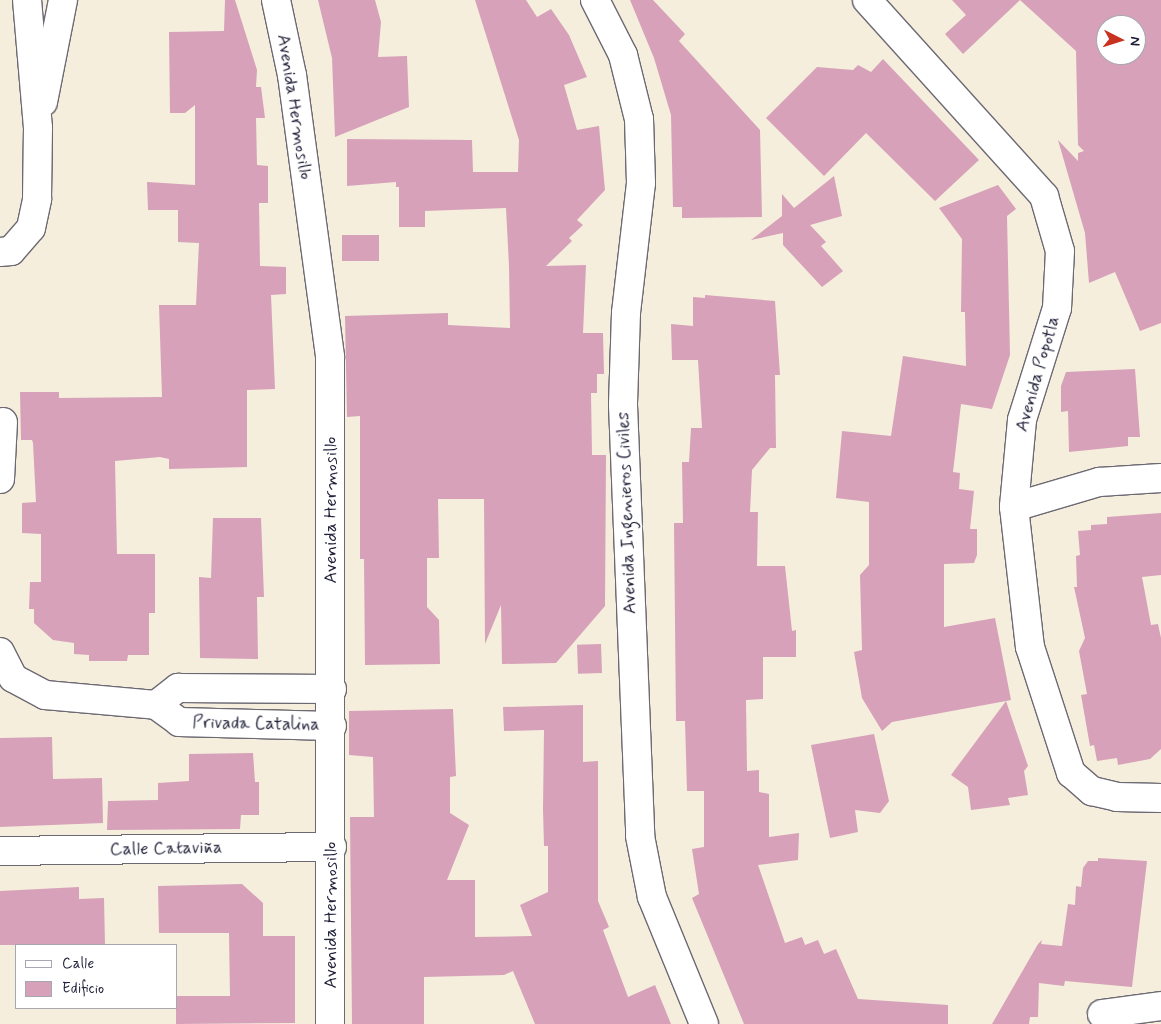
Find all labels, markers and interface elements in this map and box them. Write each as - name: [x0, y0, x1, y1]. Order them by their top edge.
- north arrow: [1096, 15, 1146, 65]
- street label: Avenida Hermosillo: [272, 32, 316, 182]
- text: N: [1126, 36, 1144, 47]
- street label: Avenida Popotla: [1011, 314, 1065, 434]
- street label: Avenida Ingenieros Civiles: [613, 410, 641, 616]
- street label: Avenida Hermosillo: [320, 436, 342, 584]
- street label: Privada Catalina: [192, 712, 320, 736]
- street label: Calle Cataviña: [111, 837, 221, 861]
- street label: Avenida Hermosillo: [320, 841, 342, 989]
- legend: [15, 944, 178, 1009]
- text: Calle: [62, 954, 94, 974]
- text: Edificio: [62, 979, 104, 999]

